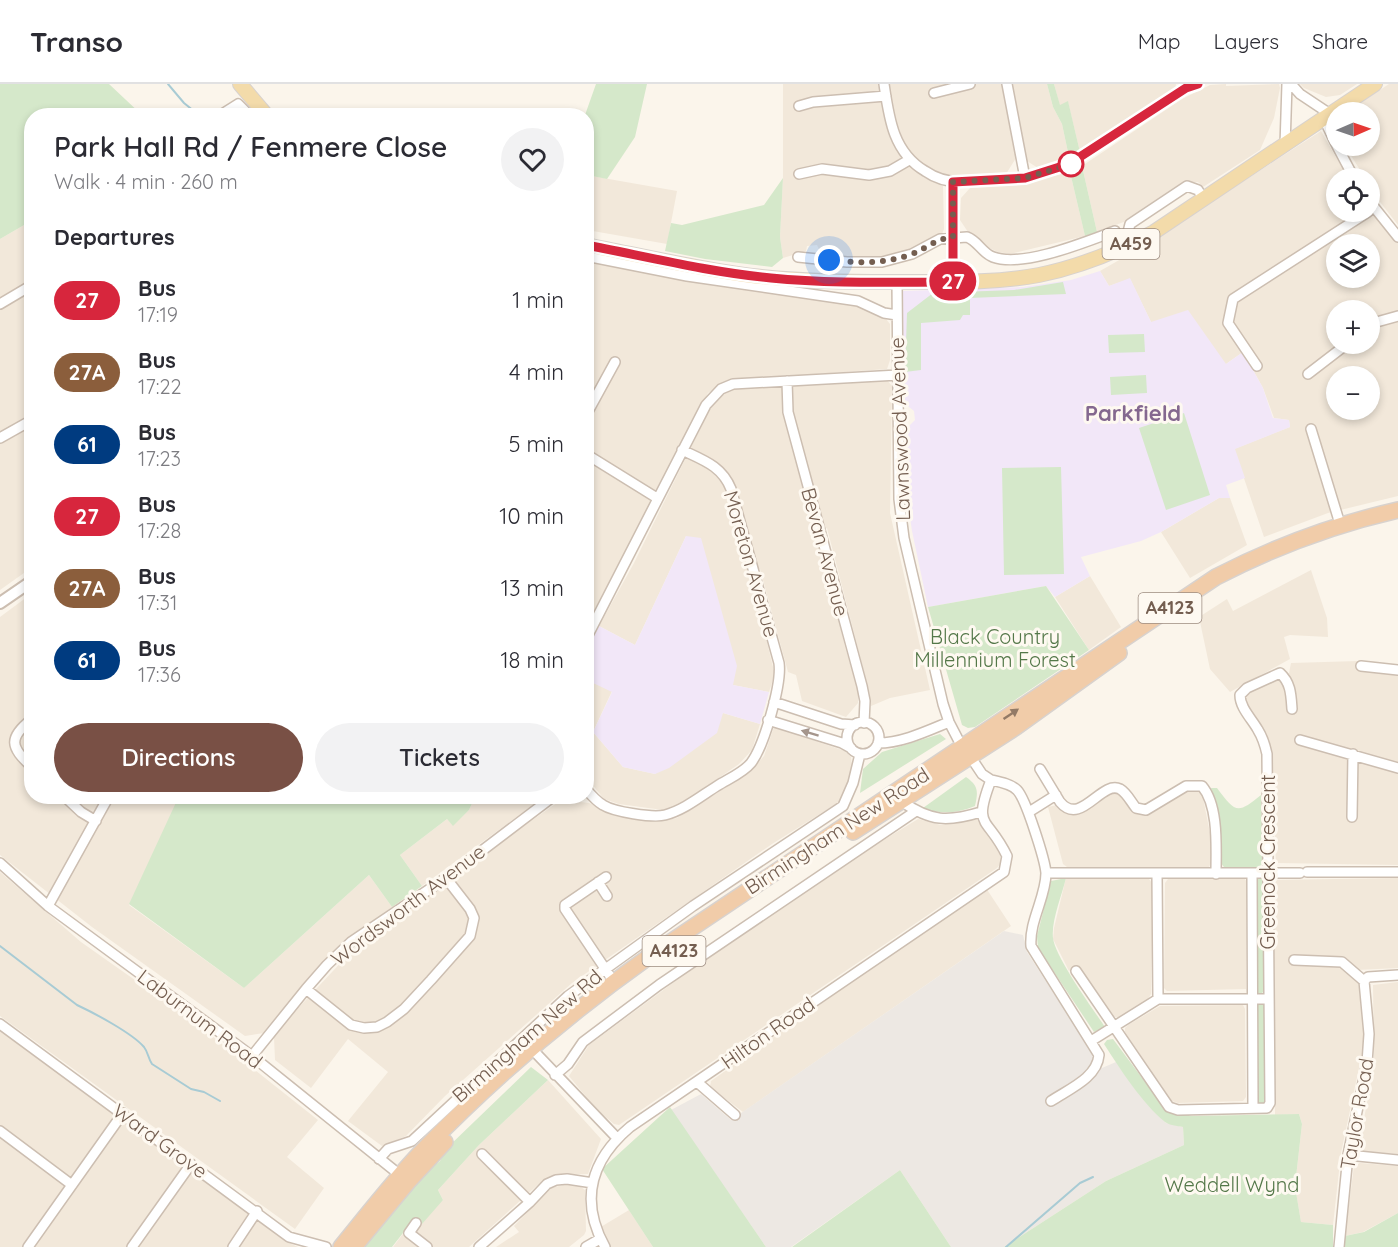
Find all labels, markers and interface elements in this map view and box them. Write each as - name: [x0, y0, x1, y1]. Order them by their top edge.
- text: Transo: [30, 24, 123, 59]
- text: Map: [1138, 28, 1181, 54]
- text: Layers: [1214, 28, 1279, 54]
- text: Share: [1312, 28, 1368, 54]
- north arrow: [1326, 102, 1380, 156]
- map controls: [1326, 102, 1380, 420]
- button: heart: [501, 128, 564, 191]
- text: Park Hall Rd / Fenmere Close: [54, 129, 447, 164]
- unlabelled marker: [1058, 151, 1084, 177]
- button: locate: [1326, 168, 1380, 222]
- text: Walk · 4 min · 260 m: [54, 169, 238, 194]
- text: Departures: [54, 223, 175, 251]
- road number: A459: [1102, 229, 1160, 259]
- button: layers: [1326, 234, 1380, 288]
- your location: [814, 245, 844, 275]
- line badge: 27: [926, 262, 980, 300]
- text: 27: [941, 268, 965, 294]
- text: Bus: [138, 274, 176, 302]
- text: 1 min: [512, 286, 564, 314]
- text: 27: [75, 287, 99, 313]
- button: +: [1326, 300, 1380, 354]
- text: 17:19: [138, 302, 178, 327]
- street label: Lawnswood Avenue: [884, 337, 915, 521]
- text: Bus: [138, 346, 176, 374]
- text: 4 min: [509, 358, 564, 386]
- text: 27A: [69, 359, 105, 385]
- button: −: [1326, 366, 1380, 420]
- text: 17:22: [138, 374, 182, 399]
- district label: Parkfield: [1085, 399, 1181, 427]
- text: Bus: [138, 418, 176, 446]
- text: 5 min: [509, 430, 564, 458]
- text: 61: [77, 431, 97, 457]
- text: 17:23: [138, 446, 181, 471]
- street label: Bevan Avenue: [796, 485, 855, 619]
- street label: Moreton Avenue: [719, 488, 784, 640]
- text: Bus: [138, 490, 176, 518]
- text: 10 min: [499, 502, 564, 530]
- text: 27: [75, 503, 99, 529]
- text: 17:28: [138, 518, 181, 543]
- text: Bus: [138, 562, 176, 590]
- text: 13 min: [501, 574, 564, 602]
- text: 27A: [69, 575, 105, 601]
- text: 17:31: [138, 590, 177, 615]
- road number: A4123: [1138, 593, 1202, 623]
- park label: Black Country Millennium Forest: [914, 624, 1076, 672]
- text: Bus: [138, 634, 176, 662]
- text: 18 min: [500, 646, 564, 674]
- text: 61: [77, 647, 97, 673]
- text: 17:36: [138, 662, 181, 687]
- one-way arrow: [1002, 709, 1019, 720]
- button: Directions: [54, 723, 303, 792]
- button: Tickets: [315, 723, 564, 792]
- one-way arrow: [801, 728, 819, 737]
- street label: Birmingham New Road: [740, 762, 934, 900]
- street label: Greenock Crescent: [1255, 774, 1280, 949]
- street label: Wordsworth Avenue: [326, 838, 490, 971]
- road number: A4123: [642, 936, 706, 966]
- street label: Laburnum Road: [133, 963, 268, 1074]
- street label: Birmingham New Rd: [447, 964, 607, 1108]
- street label: Hilton Road: [716, 991, 819, 1074]
- street label: Taylor Road: [1334, 1056, 1379, 1172]
- street label: Ward Grove: [108, 1098, 213, 1183]
- park label: Weddell Wynd: [1165, 1172, 1299, 1197]

